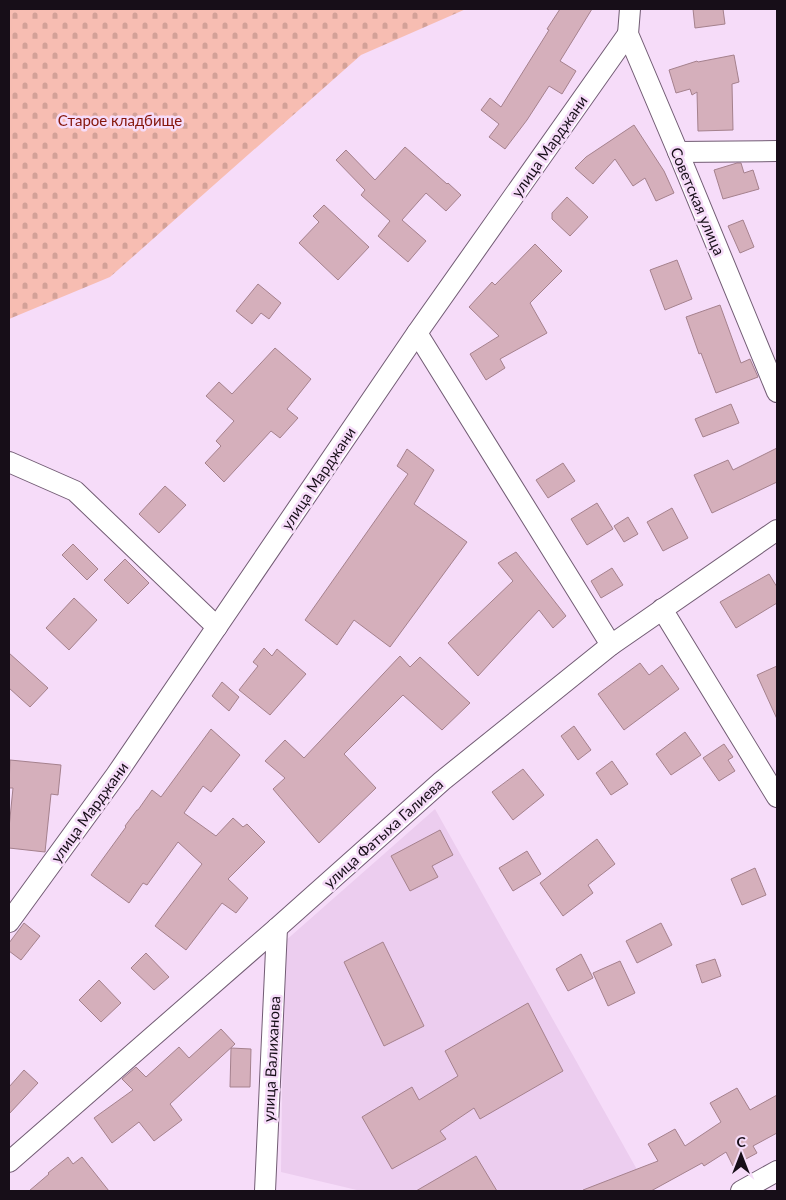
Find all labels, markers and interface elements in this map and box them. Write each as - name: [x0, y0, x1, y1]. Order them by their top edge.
- street label: улица Марджани: [507, 92, 591, 200]
- park label: Старое кладбище: [58, 111, 182, 129]
- street label: Советская улица: [667, 144, 729, 258]
- street label: улица Марджани: [277, 423, 359, 533]
- street label: улица Марджани: [47, 758, 131, 866]
- street label: улица Фатыха Галиева: [320, 775, 446, 891]
- street label: улица Валиханова: [259, 996, 283, 1122]
- north arrow: [716, 1130, 766, 1180]
- text: С: [736, 1133, 746, 1150]

